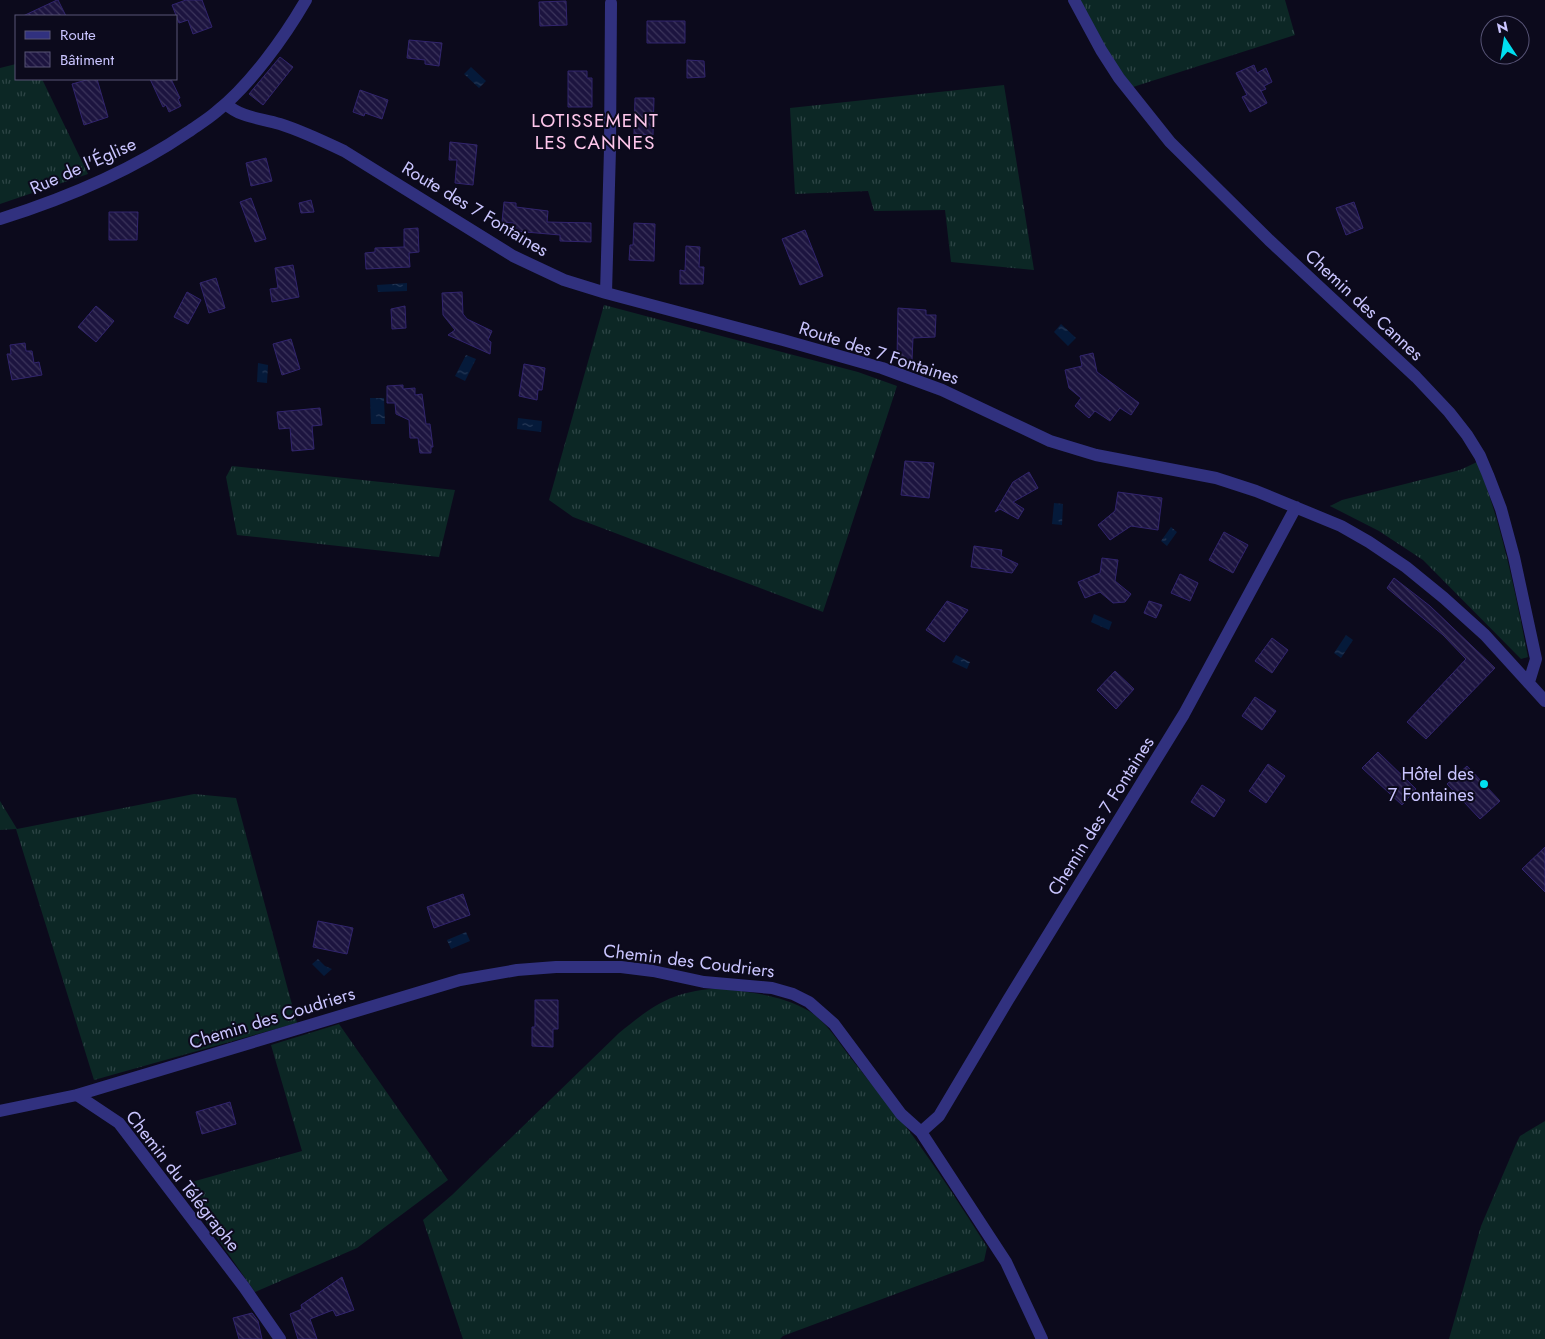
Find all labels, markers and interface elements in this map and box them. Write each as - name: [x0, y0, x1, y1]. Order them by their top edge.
- legend: [15, 15, 178, 80]
- north arrow: [1480, 15, 1530, 65]
- text: N: [1495, 16, 1510, 38]
- text: Route: [60, 24, 96, 46]
- text: Bâtiment: [60, 49, 114, 71]
- district label: LOTISSEMENT LES CANNES: [531, 107, 659, 156]
- street label: Rue de l'Église: [26, 131, 140, 201]
- street label: Route des 7 Fontaines: [397, 155, 553, 263]
- street label: Chemin des Cannes: [1299, 243, 1429, 367]
- street label: Route des 7 Fontaines: [796, 315, 962, 391]
- street label: Chemin des 7 Fontaines: [1041, 732, 1161, 900]
- place label: Hôtel des 7 Fontaines: [1388, 761, 1474, 808]
- marker: Hôtel des 7 Fontaines: [1478, 778, 1490, 790]
- street label: Chemin des Coudriers: [602, 938, 776, 984]
- street label: Chemin des Coudriers: [186, 980, 358, 1056]
- street label: Chemin du Télégraphe: [119, 1105, 247, 1257]

